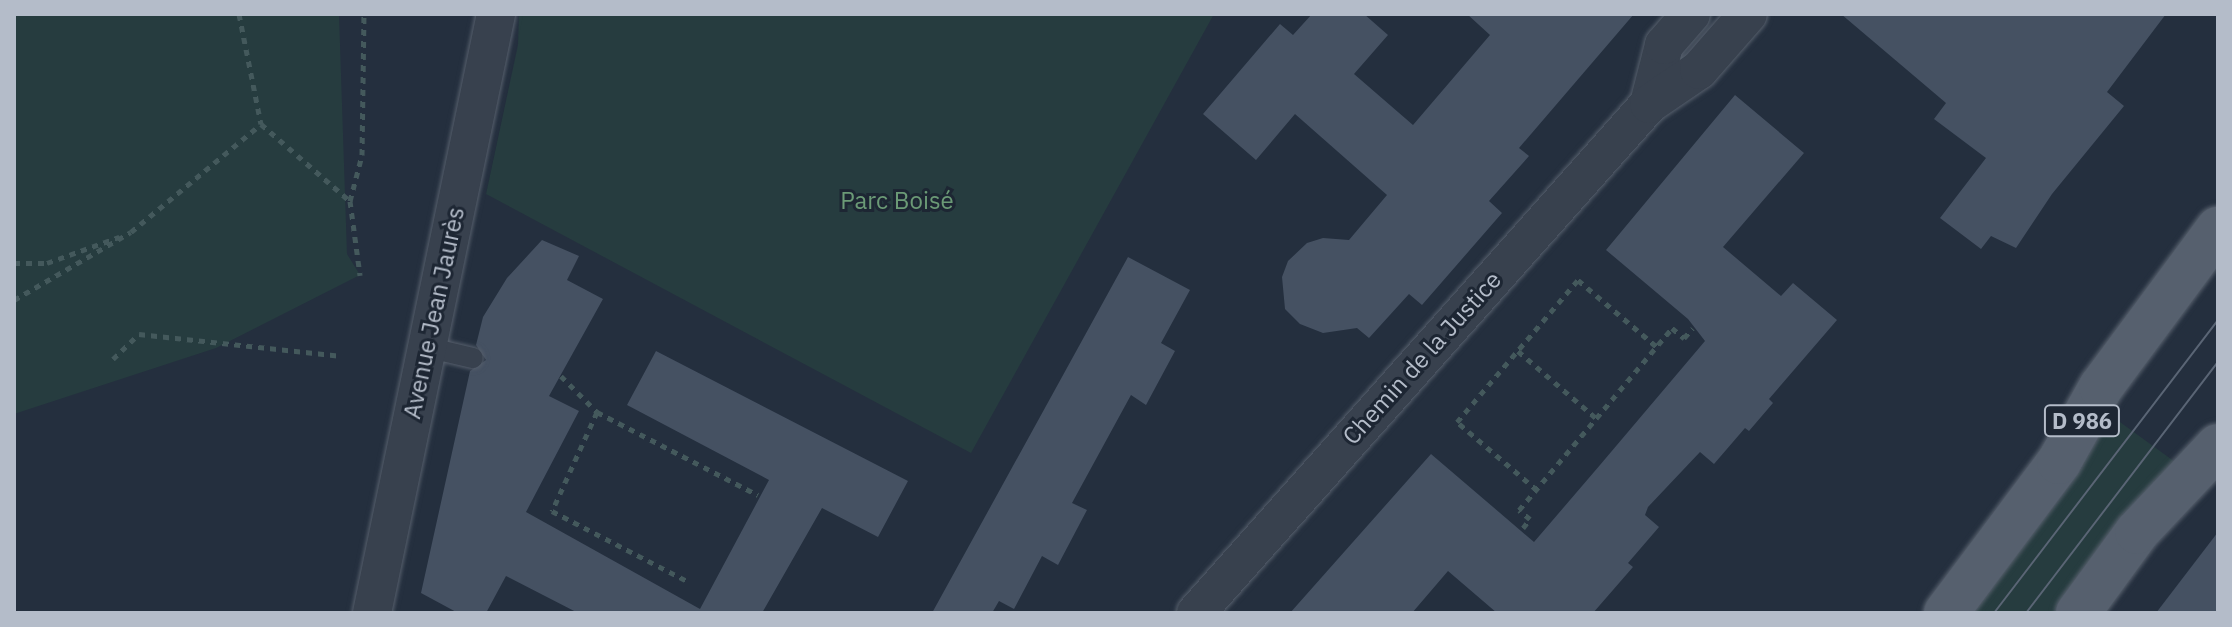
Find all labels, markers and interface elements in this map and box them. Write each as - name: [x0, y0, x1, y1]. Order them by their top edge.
- park label: Parc Boisé: [840, 187, 954, 215]
- street label: Avenue Jean Jaurès: [398, 205, 470, 421]
- street label: Chemin de la Justice: [1337, 266, 1507, 450]
- road number: D 986: [2042, 403, 2122, 439]

